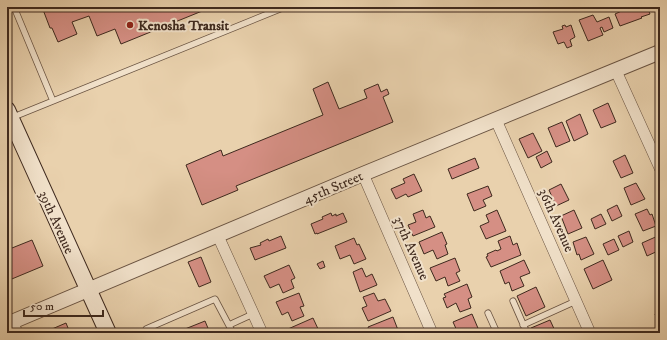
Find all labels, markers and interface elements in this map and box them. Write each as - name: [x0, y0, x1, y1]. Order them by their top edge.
- place label: Kenosha Transit: [138, 17, 229, 35]
- marker: Kenosha Transit: [125, 20, 135, 30]
- street label: 45th Street: [301, 167, 366, 208]
- street label: 36th Avenue: [534, 186, 578, 255]
- street label: 39th Avenue: [34, 188, 78, 257]
- street label: 37th Avenue: [389, 214, 433, 283]
- scale bar: [24, 292, 103, 318]
- text: 50 m: [30, 299, 54, 314]

